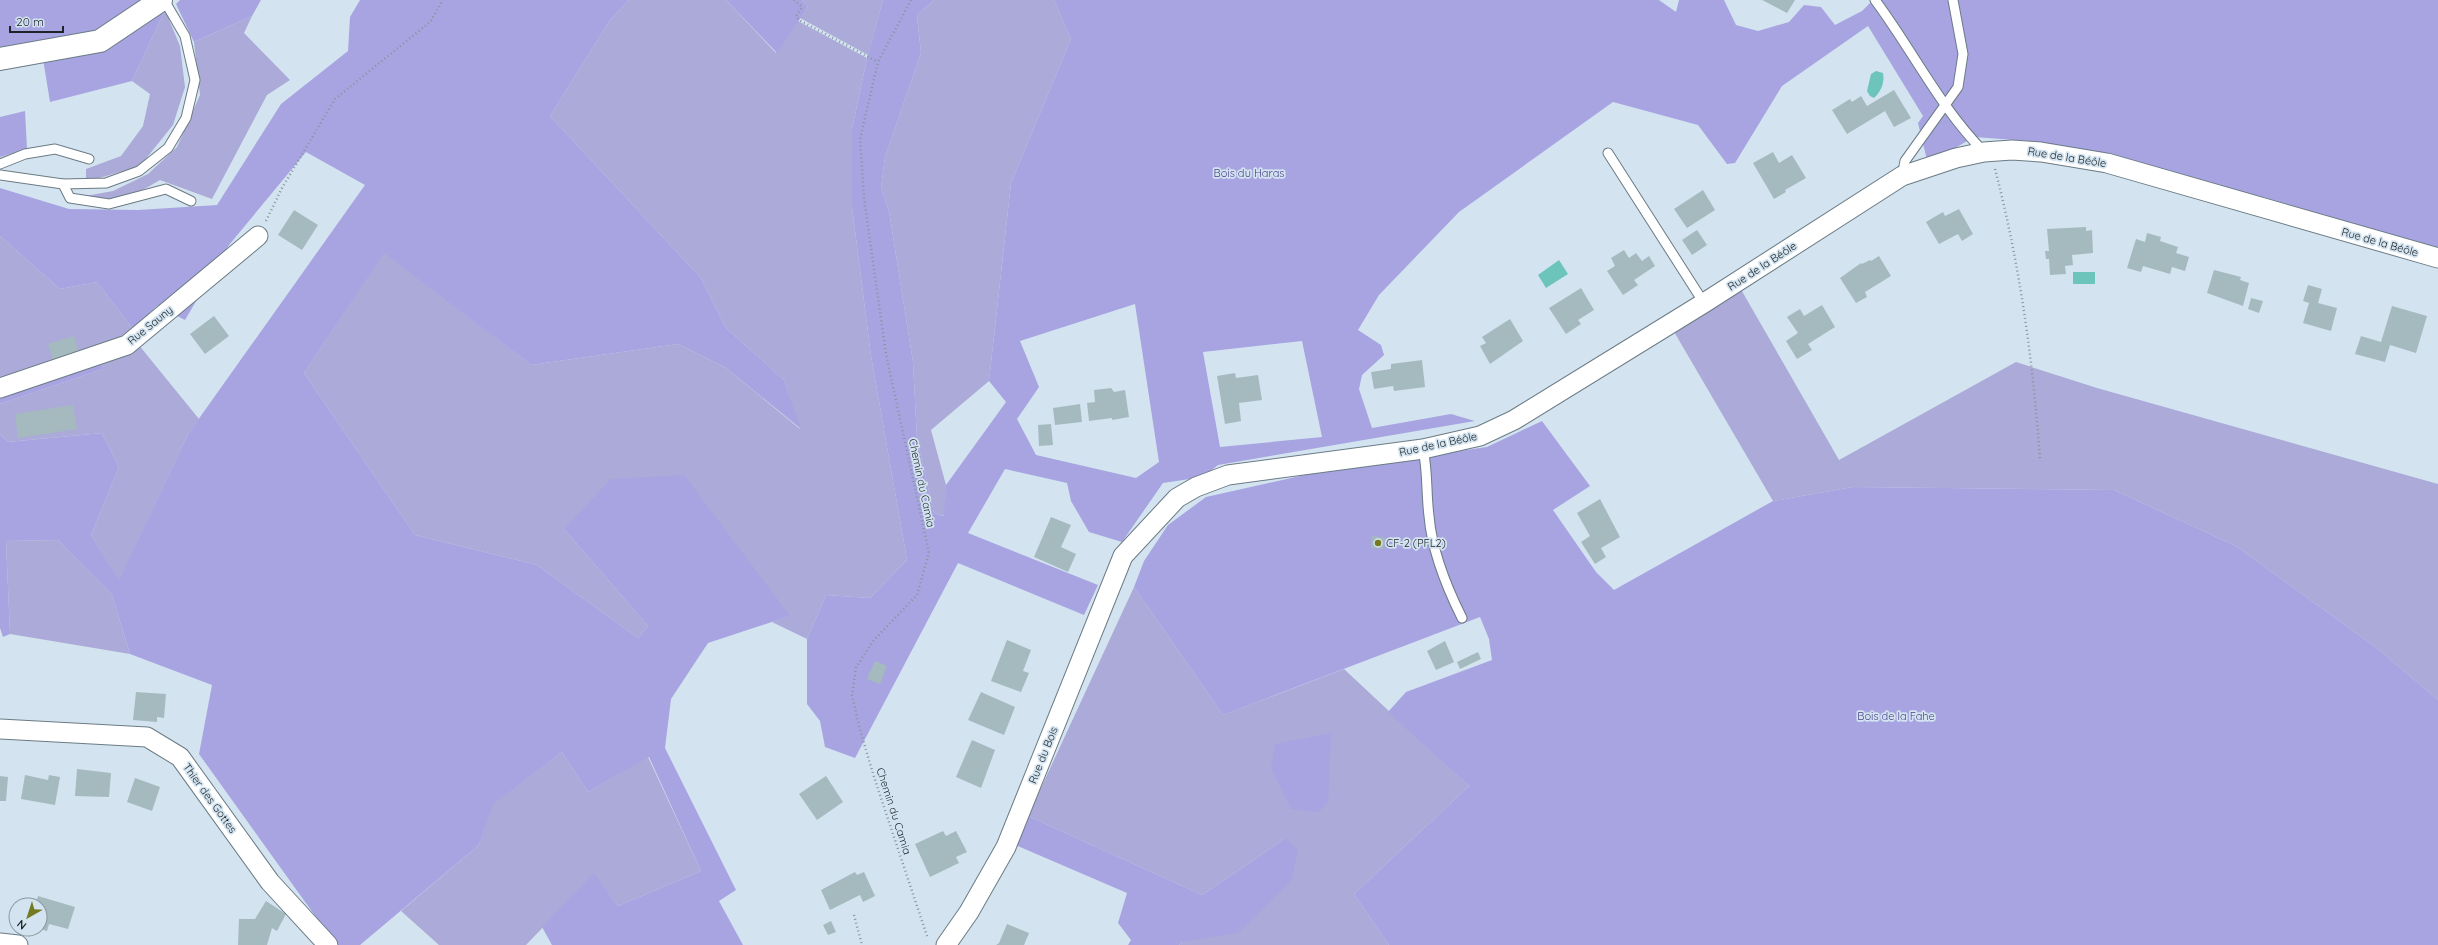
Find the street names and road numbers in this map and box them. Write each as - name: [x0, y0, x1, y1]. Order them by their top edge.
- street label: Rue de la Béôle: [2027, 144, 2107, 170]
- street label: Rue de la Béôle: [2340, 224, 2420, 260]
- street label: Rue de la Béôle: [1725, 238, 1799, 294]
- street label: Rue Sauny: [124, 302, 176, 348]
- street label: Rue de la Béôle: [1398, 429, 1478, 459]
- street label: Chemin du Camia: [906, 437, 938, 529]
- street label: Rue du Bois: [1025, 724, 1061, 786]
- street label: Thier des Gottes: [180, 760, 240, 836]
- street label: Chemin du Camia: [873, 766, 915, 856]

